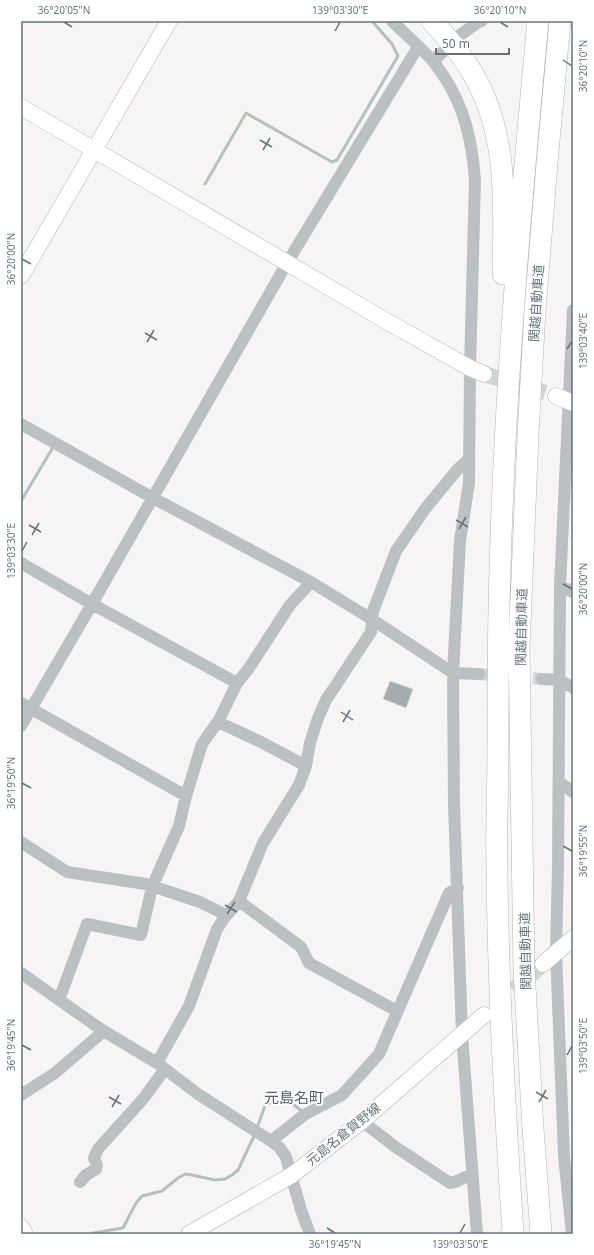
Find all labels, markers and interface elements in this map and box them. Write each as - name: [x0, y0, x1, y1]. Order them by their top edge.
- text: 36°20'05"N: [38, 3, 90, 17]
- text: 139°03'30"E: [312, 3, 368, 17]
- text: 36°20'10"N: [474, 3, 526, 17]
- scale bar: [436, 30, 509, 56]
- text: 50 m: [442, 35, 470, 52]
- text: 36°20'10"N: [576, 40, 590, 92]
- text: 36°20'00"N: [4, 233, 18, 285]
- street label: 関越自動車道: [524, 263, 548, 343]
- text: 139°03'40"E: [576, 313, 590, 369]
- text: 139°03'30"E: [4, 523, 18, 579]
- text: 36°20'00"N: [576, 563, 590, 615]
- street label: 関越自動車道: [511, 588, 531, 666]
- text: 36°19'50"N: [4, 757, 18, 809]
- text: 36°19'55"N: [576, 825, 590, 877]
- street label: 関越自動車道: [515, 912, 535, 990]
- text: 139°03'50"E: [576, 1018, 590, 1074]
- text: 36°19'45"N: [4, 1019, 18, 1071]
- district label: 元島名町: [264, 1087, 324, 1107]
- street label: 元島名倉賀野線: [302, 1098, 384, 1170]
- text: 36°19'45"N: [309, 1237, 361, 1251]
- text: 139°03'50"E: [432, 1237, 488, 1251]

